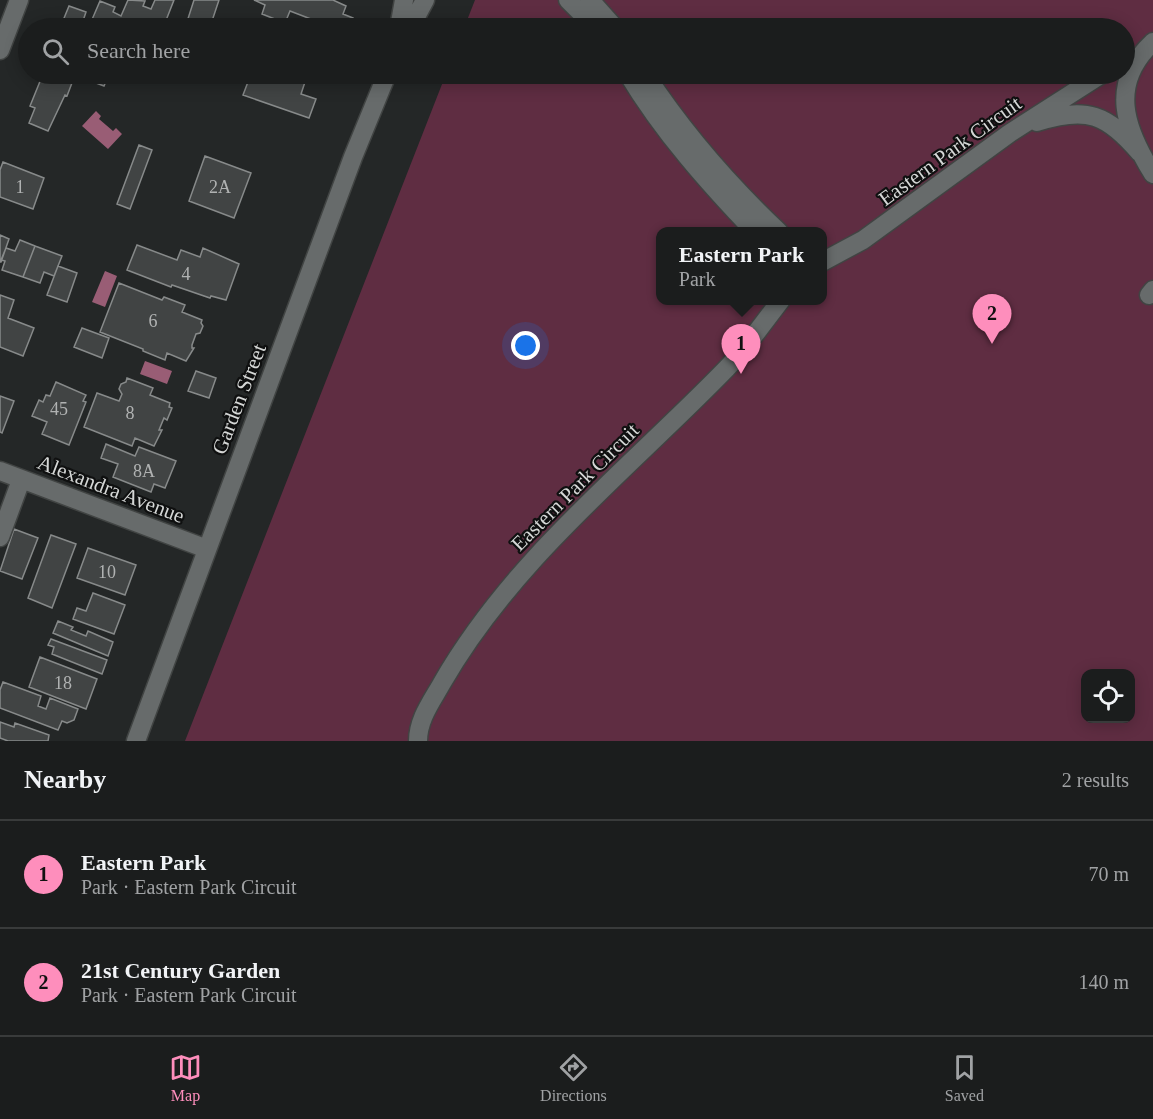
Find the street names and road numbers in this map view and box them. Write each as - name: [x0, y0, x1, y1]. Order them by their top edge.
- street label: Eastern Park Circuit: [874, 91, 1026, 211]
- street label: Garden Street: [207, 340, 271, 457]
- street label: Eastern Park Circuit: [506, 418, 644, 556]
- street label: Alexandra Avenue: [34, 450, 188, 528]

